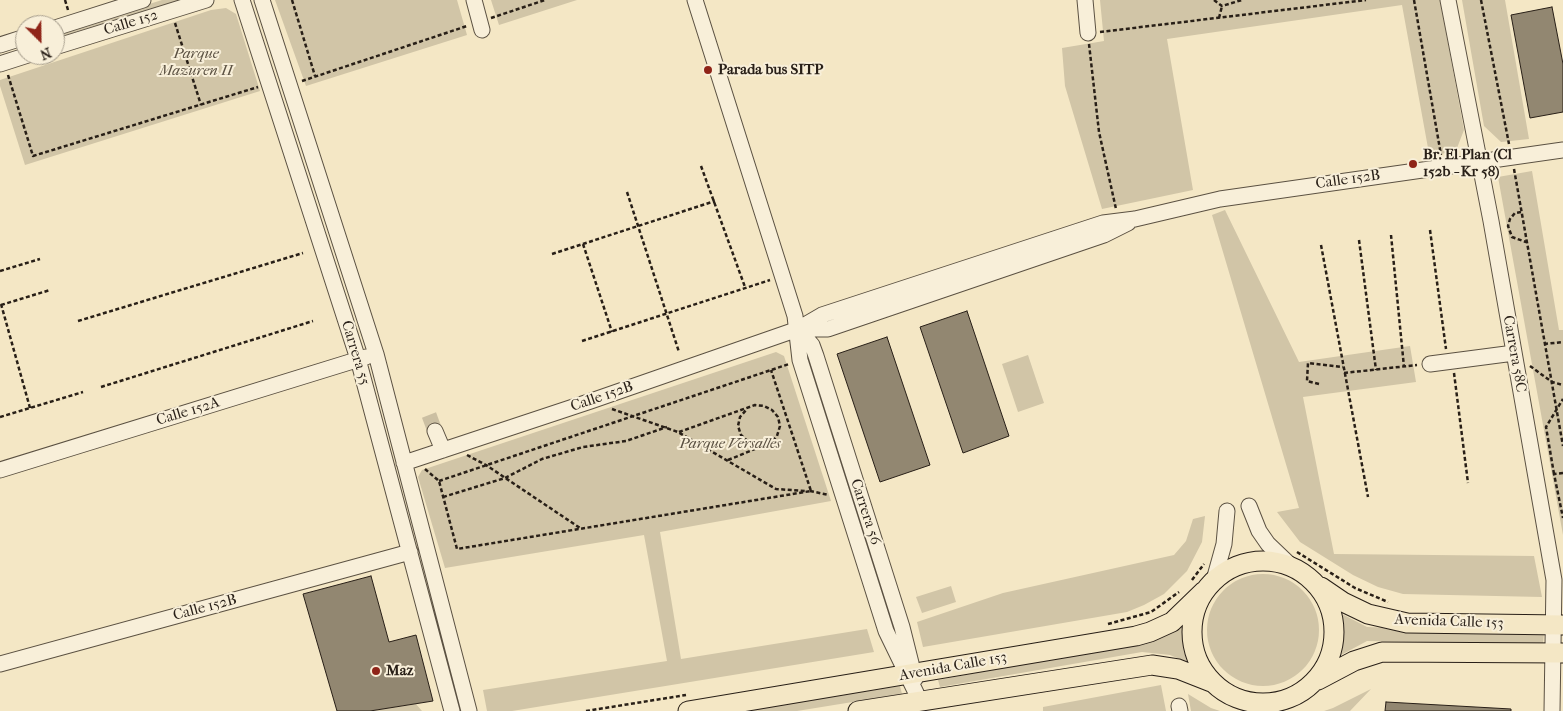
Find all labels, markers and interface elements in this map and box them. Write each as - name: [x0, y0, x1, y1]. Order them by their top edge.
- street label: Calle 152: [102, 6, 160, 40]
- north arrow: [15, 15, 65, 65]
- text: N: [37, 43, 54, 63]
- park label: Parque Mazuren II: [159, 45, 233, 80]
- place label: Parada bus SITP: [718, 61, 823, 79]
- marker: Parada bus SITP: [702, 64, 714, 76]
- place label: Br. El Plan (Cl 152b - Kr 58): [1423, 146, 1512, 181]
- marker: Br. El Plan (Cl 152b - Kr 58): [1407, 158, 1419, 170]
- street label: Calle 152B: [1315, 167, 1381, 193]
- street label: Carrera 58C: [1498, 314, 1530, 394]
- street label: Carrera 55: [337, 319, 373, 387]
- street label: Calle 152B: [568, 378, 636, 416]
- street label: Calle 152A: [154, 394, 222, 430]
- park label: Parque Versalles: [679, 435, 781, 453]
- street label: Carrera 56: [846, 477, 884, 547]
- street label: Calle 152B: [171, 591, 239, 625]
- street label: Avenida Calle 153: [1394, 611, 1504, 633]
- street label: Avenida Calle 153: [898, 649, 1008, 685]
- place label: Maz: [386, 662, 413, 680]
- marker: Maz: [370, 665, 382, 677]

